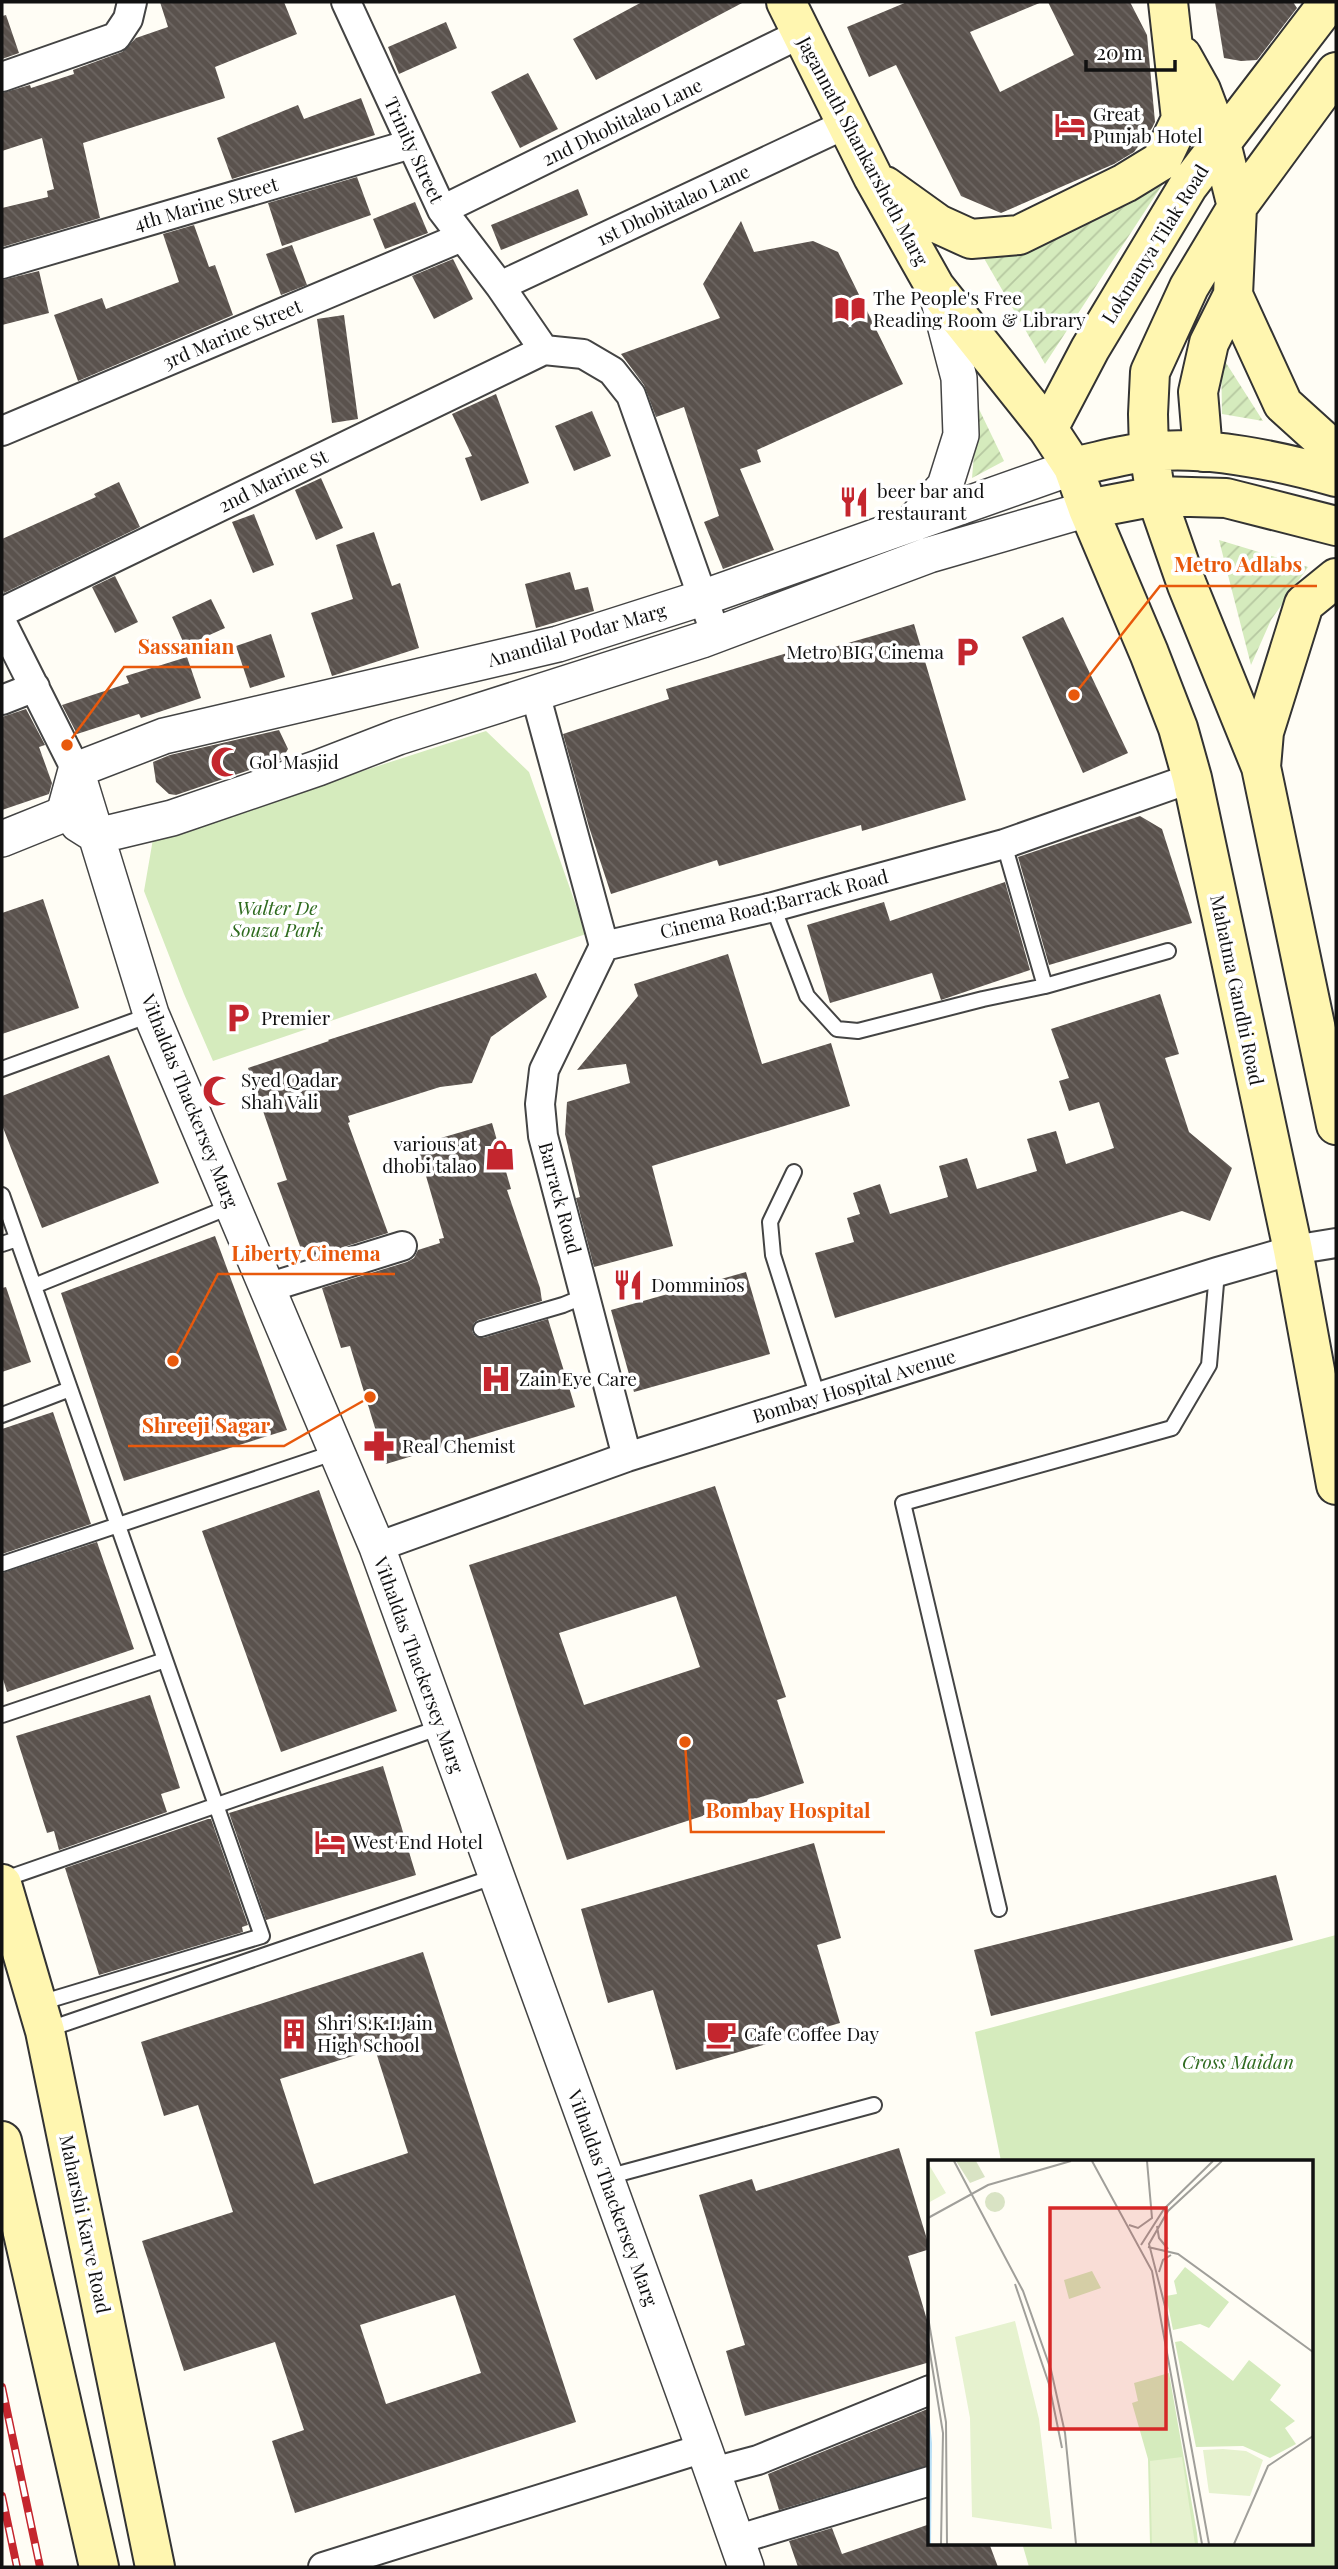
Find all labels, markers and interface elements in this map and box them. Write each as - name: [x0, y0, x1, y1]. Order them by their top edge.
- scale bar: [1086, 28, 1175, 72]
- street label: Jagannath Shankarsheth Marg: [792, 31, 935, 270]
- text: 20 m: [1096, 37, 1143, 65]
- street label: 2nd Dhobitalao Lane: [537, 71, 706, 171]
- street label: Trinity Street: [379, 92, 451, 207]
- place label: Great Punjab Hotel: [1093, 100, 1203, 148]
- hotel icon: Great Punjab Hotel: [1053, 108, 1087, 142]
- street label: 1st Dhobitalao Lane: [592, 157, 753, 251]
- street label: Lokmanya Tilak Road: [1095, 159, 1214, 328]
- street label: 4th Marine Street: [131, 170, 281, 236]
- place label: The People's Free Reading Room & Library: [873, 284, 1086, 332]
- street label: 3rd Marine Street: [158, 292, 306, 374]
- library icon: The People's Free Reading Room & Library: [833, 292, 867, 326]
- street label: 2nd Marine St: [213, 442, 332, 518]
- place label: beer bar and restaurant: [877, 477, 985, 525]
- restaurant icon: beer bar and restaurant: [837, 485, 871, 519]
- callout: Metro Adlabs: [1160, 544, 1317, 586]
- text: Metro Adlabs: [1174, 549, 1302, 577]
- street label: Anandilal Podar Marg: [483, 596, 669, 672]
- callout: Sassanian: [124, 625, 249, 667]
- text: Sassanian: [138, 631, 234, 659]
- parking icon: Metro BIG Cinema: [950, 635, 984, 669]
- place label: Metro BIG Cinema: [786, 638, 945, 664]
- mosque icon: Gol Masjid: [209, 745, 243, 779]
- place label: Gol Masjid: [249, 748, 339, 774]
- street label: Cinema Road;Barrack Road: [657, 862, 891, 944]
- street label: Mahatma Gandhi Road: [1205, 892, 1271, 1087]
- park label: Walter De Souza Park: [230, 894, 324, 942]
- street label: Vithaldas Thackersey Marg: [136, 989, 246, 1211]
- parking icon: Premier: [221, 1001, 255, 1035]
- place label: Premier: [261, 1004, 331, 1030]
- place label: Syed Qadar Shah Vali: [241, 1066, 339, 1114]
- mosque icon: Syed Qadar Shah Vali: [201, 1074, 235, 1108]
- place label: various at dhobi talao: [382, 1130, 477, 1178]
- shop icon: various at dhobi talao: [483, 1138, 517, 1172]
- street label: Barrack Road: [534, 1139, 588, 1257]
- callout: Liberty Cinema: [218, 1232, 395, 1274]
- text: Liberty Cinema: [231, 1238, 381, 1266]
- restaurant icon: Domminos: [611, 1268, 645, 1302]
- place label: Domminos: [651, 1271, 745, 1297]
- street label: Bombay Hospital Avenue: [749, 1342, 958, 1428]
- hospital icon: Zain Eye Care: [479, 1362, 513, 1396]
- place label: Zain Eye Care: [519, 1365, 637, 1391]
- callout: Shreeji Sagar: [128, 1404, 284, 1446]
- text: Shreeji Sagar: [142, 1410, 270, 1438]
- pharmacy icon: Real Chemist: [362, 1429, 396, 1463]
- place label: Real Chemist: [402, 1432, 515, 1458]
- street label: Vithaldas Thackersey Marg: [368, 1552, 471, 1776]
- callout: Bombay Hospital: [691, 1790, 885, 1832]
- text: Bombay Hospital: [705, 1795, 871, 1823]
- hotel icon: West End Hotel: [313, 1825, 347, 1859]
- place label: West End Hotel: [352, 1828, 484, 1854]
- place label: Shri S.K.I.Jain High School: [317, 2009, 434, 2057]
- building icon: Shri S.K.I.Jain High School: [277, 2017, 311, 2051]
- cafe icon: Cafe Coffee Day: [704, 2017, 738, 2051]
- place label: Cafe Coffee Day: [744, 2020, 879, 2046]
- park label: Cross Maidan: [1182, 2048, 1294, 2074]
- street label: Vithaldas Thackersey Marg: [562, 2085, 665, 2309]
- street label: Maharshi Karve Road: [54, 2132, 118, 2316]
- inset map: [928, 2160, 1314, 2544]

